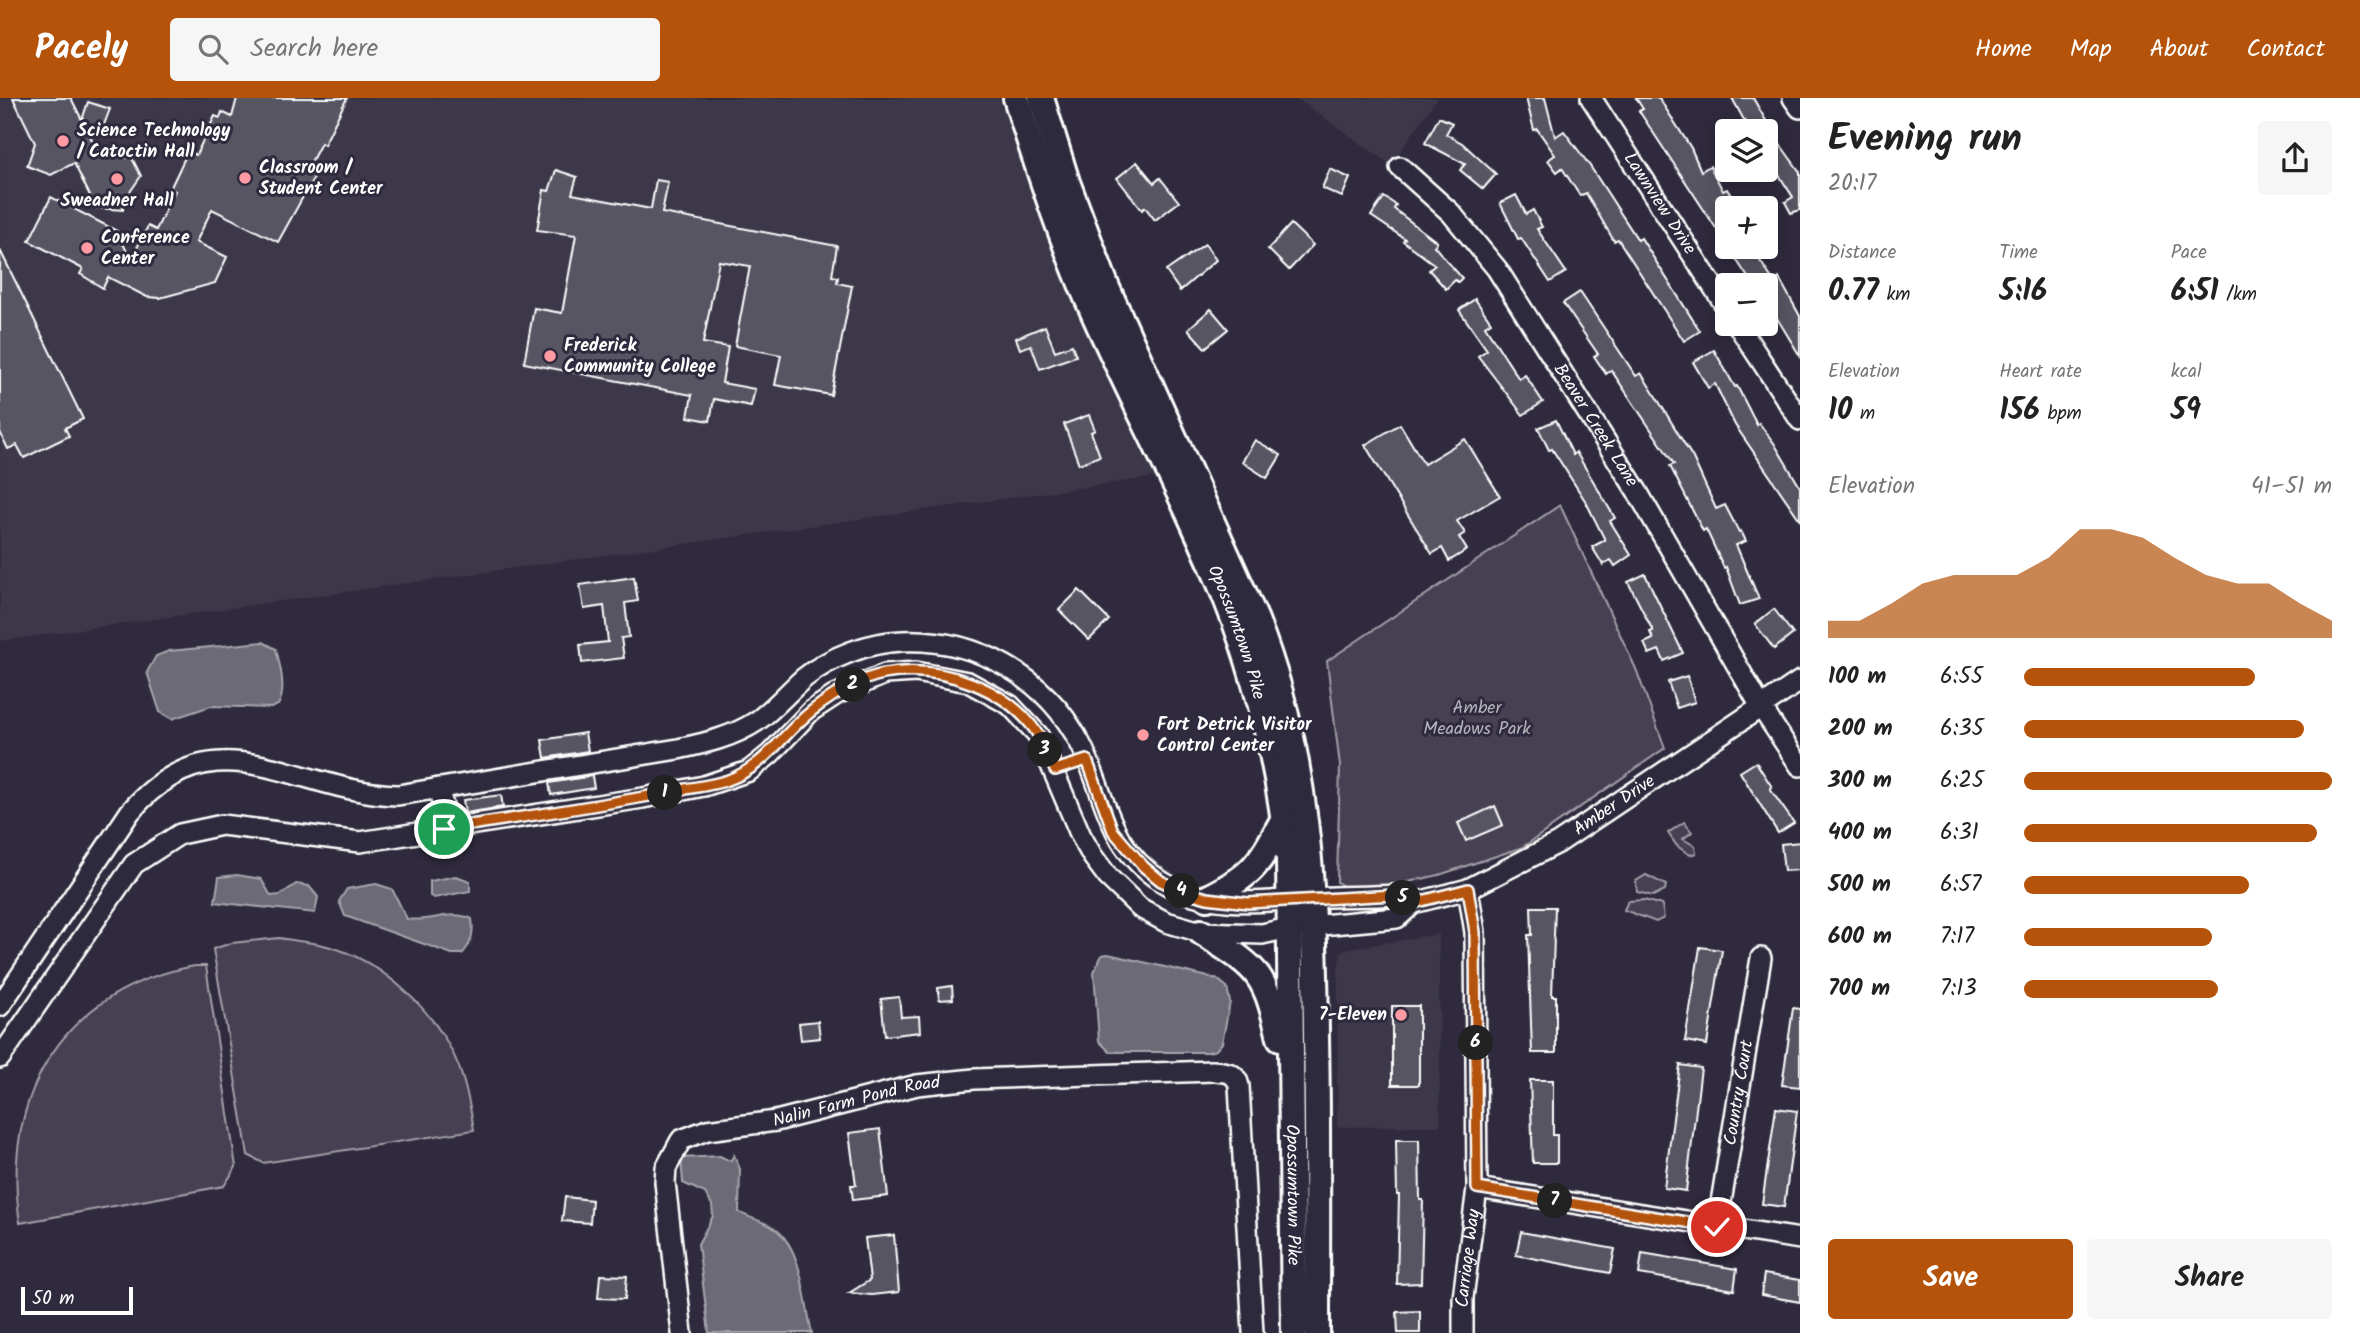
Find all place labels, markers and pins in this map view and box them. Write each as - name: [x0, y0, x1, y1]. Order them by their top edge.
- place label: Science Technology / Catoctin Hall: [76, 117, 231, 167]
- marker: Science Technology / Catoctin Hall: [55, 133, 71, 149]
- place label: Classroom / Student Center: [259, 154, 384, 204]
- marker: Classroom / Student Center: [237, 170, 253, 186]
- marker: Sweadner Hall: [109, 171, 125, 187]
- place label: Sweadner Hall: [60, 187, 174, 216]
- place label: Conference Center: [101, 224, 190, 274]
- marker: Conference Center: [79, 240, 95, 256]
- place label: Frederick Community College: [564, 332, 716, 382]
- marker: Frederick Community College: [542, 348, 558, 364]
- pin: 2: [836, 668, 870, 702]
- place label: Fort Detrick Visitor Control Center: [1157, 711, 1313, 761]
- marker: Fort Detrick Visitor Control Center: [1135, 727, 1151, 743]
- pin: 3: [1028, 732, 1062, 768]
- pin: 1: [648, 776, 682, 810]
- pin: [414, 799, 474, 859]
- pin: 4: [1164, 874, 1200, 908]
- pin: 5: [1386, 880, 1420, 916]
- place label: 7-Eleven: [1319, 1001, 1387, 1030]
- marker: 7-Eleven: [1393, 1007, 1409, 1023]
- pin: 6: [1458, 1026, 1494, 1060]
- pin: 7: [1538, 1184, 1572, 1218]
- pin: [1687, 1197, 1747, 1257]

